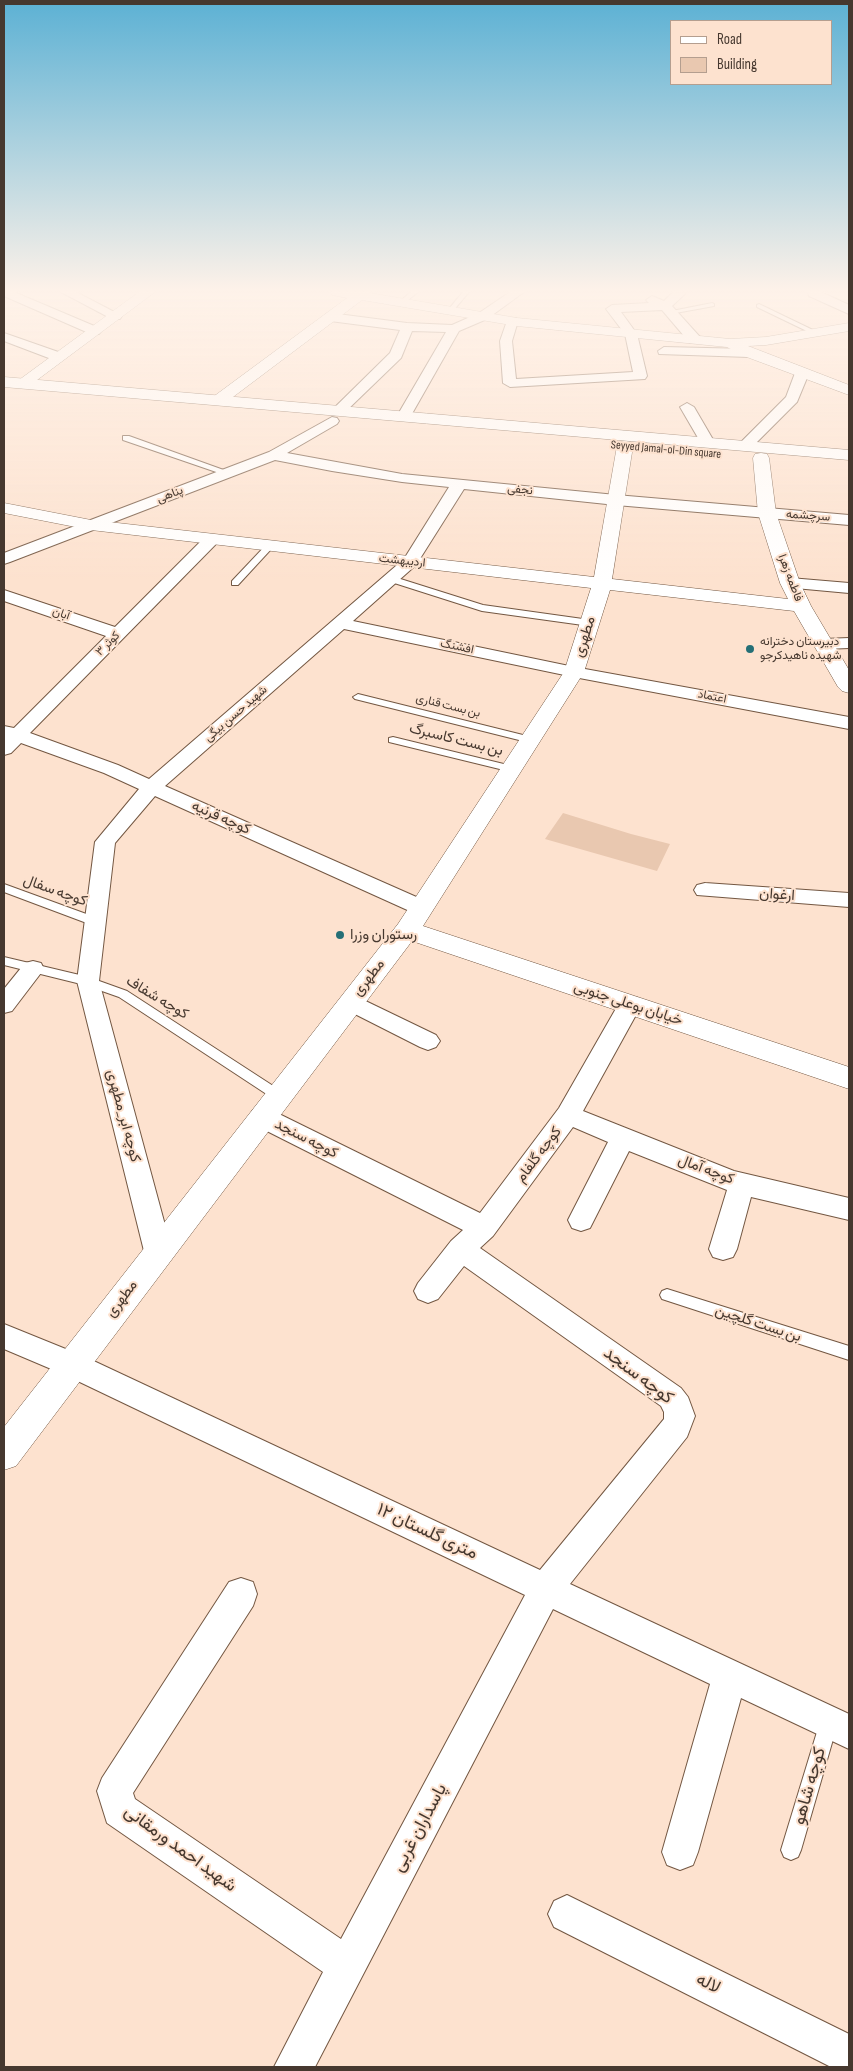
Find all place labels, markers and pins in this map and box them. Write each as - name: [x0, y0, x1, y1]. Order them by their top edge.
- place label: دبیرستان دخترانه شهیده ناهیدکرجو: [760, 635, 842, 663]
- marker: دبیرستان دخترانه شهیده ناهیدکرجو: [744, 643, 756, 655]
- place label: رستوران وزرا: [350, 926, 417, 944]
- marker: رستوران وزرا: [334, 929, 346, 941]

